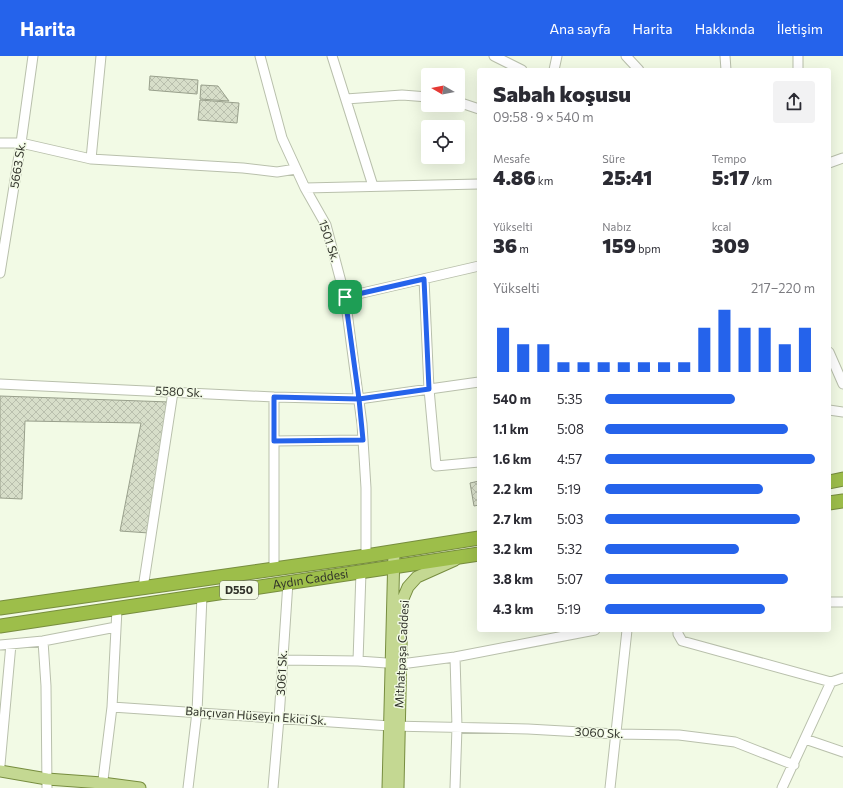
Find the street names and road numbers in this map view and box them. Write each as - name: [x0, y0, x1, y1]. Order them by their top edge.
- street label: 5663 Sk.: [6, 140, 28, 189]
- street label: 1501 Sk.: [317, 218, 343, 264]
- street label: 5580 Sk.: [155, 383, 203, 399]
- street label: Aydın Caddesi: [272, 566, 349, 591]
- road number: D550: [220, 581, 258, 599]
- street label: Mithatpaşa Caddesi: [391, 600, 411, 708]
- street label: 3061 Sk.: [273, 650, 289, 696]
- street label: Bahçıvan Hüseyin Ekici Sk.: [185, 703, 327, 727]
- street label: 3060 Sk.: [574, 724, 624, 740]

